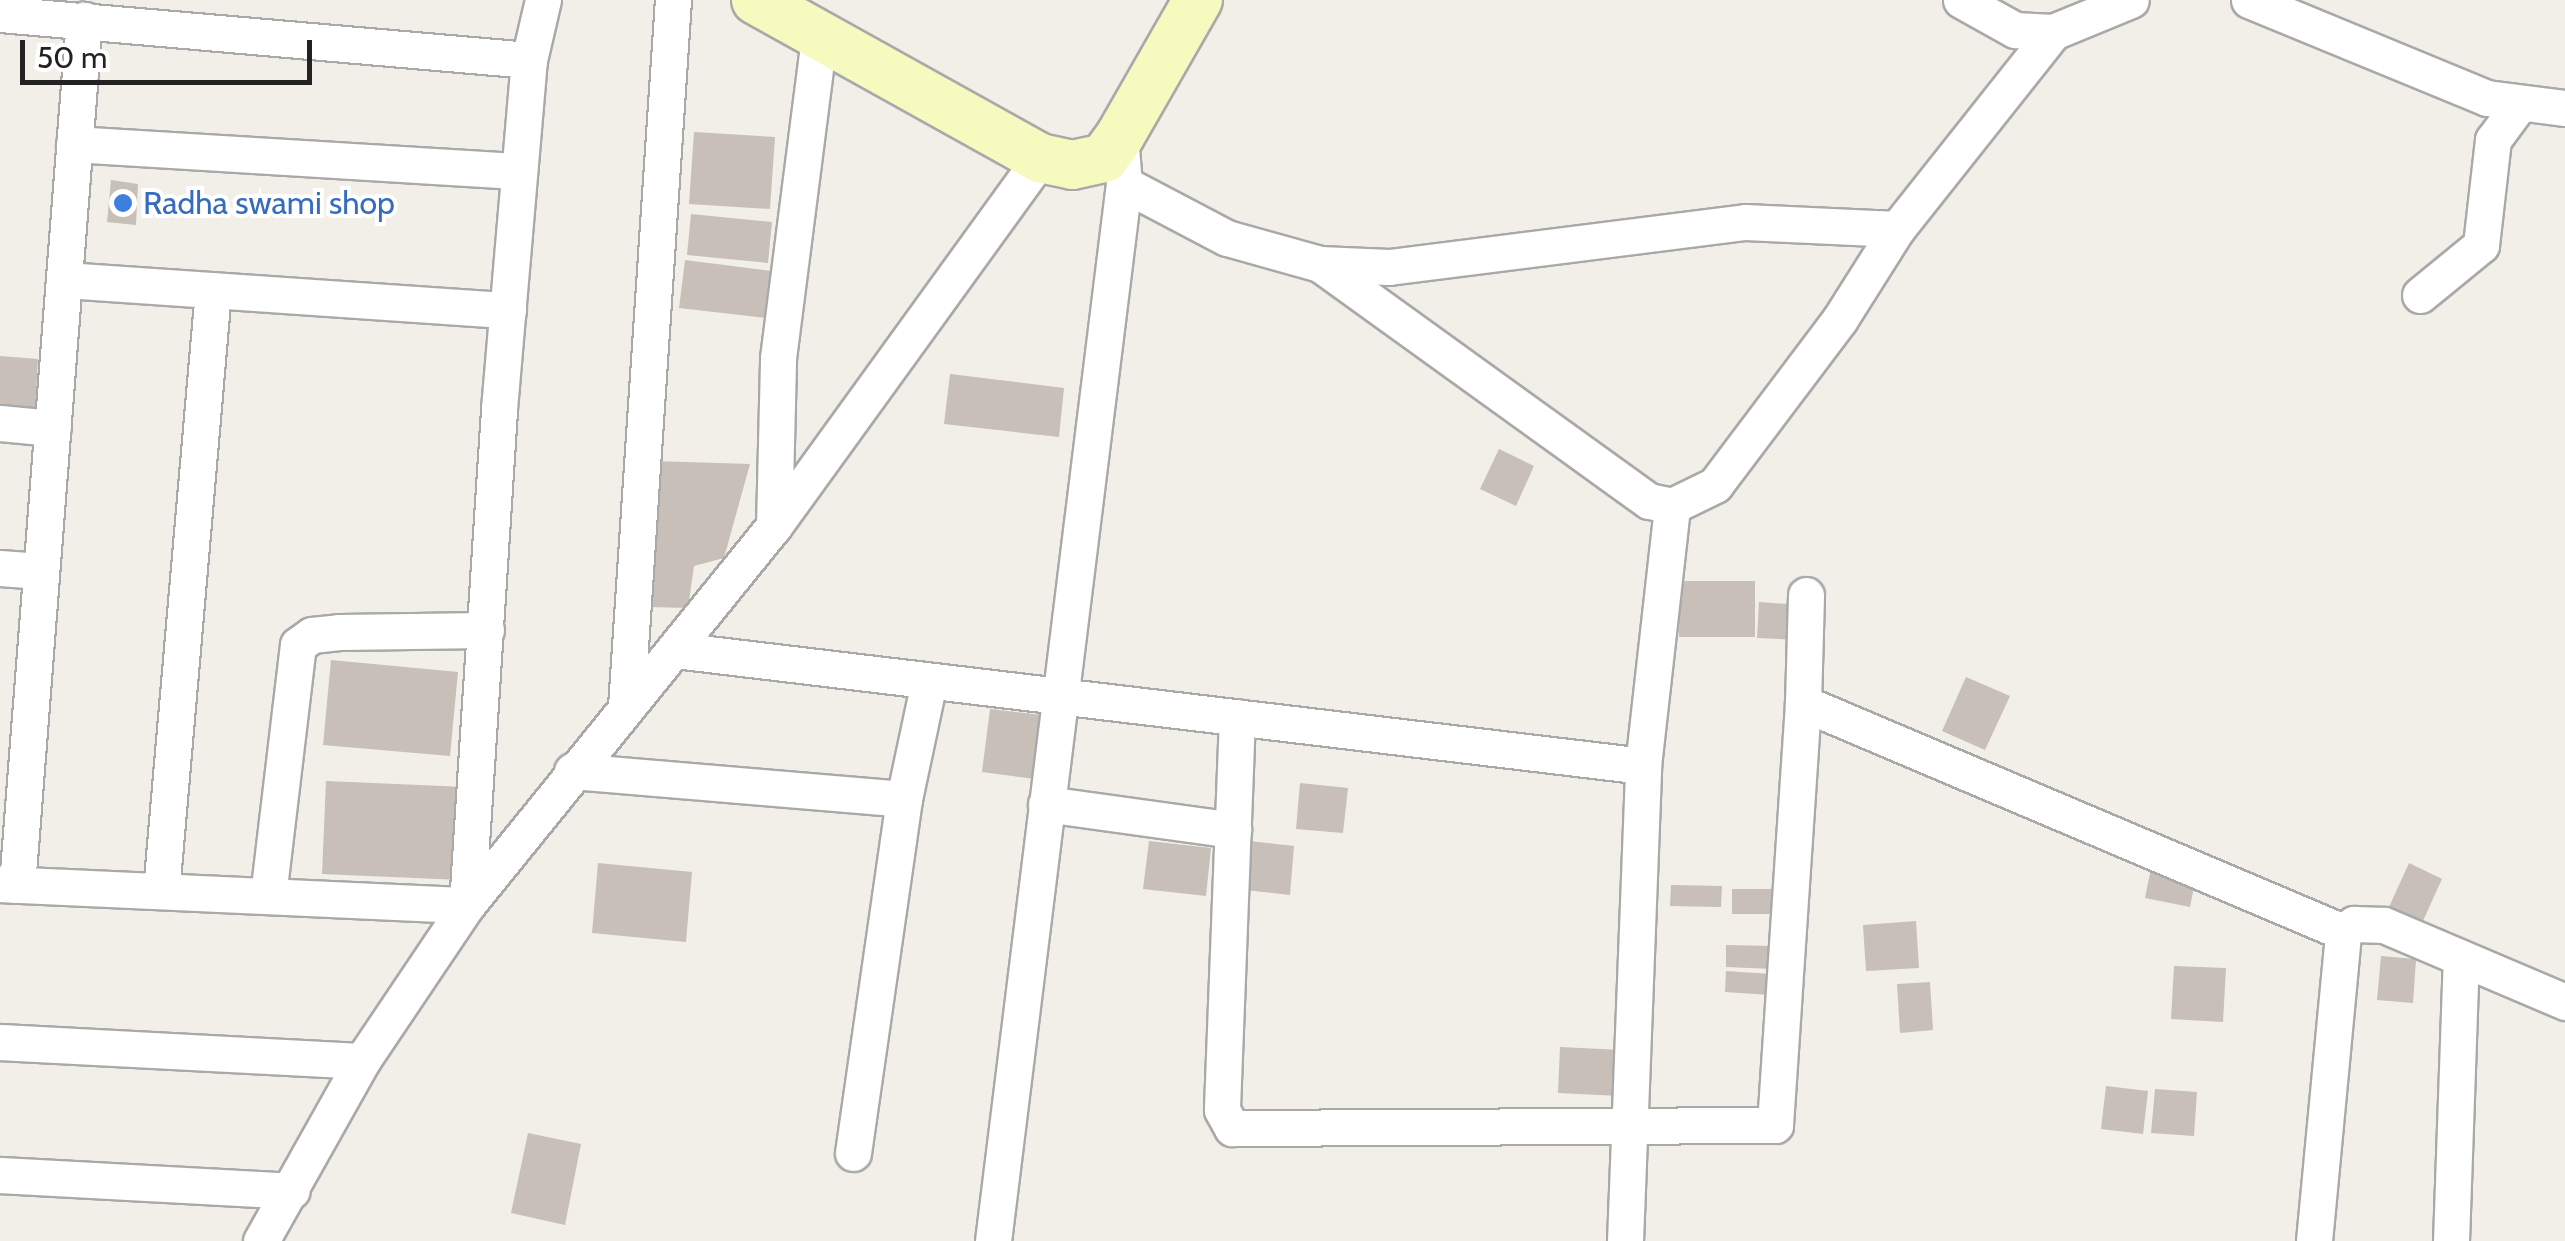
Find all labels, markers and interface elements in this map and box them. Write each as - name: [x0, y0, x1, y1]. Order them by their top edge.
- scale bar: [25, 20, 318, 82]
- text: 50 m: [37, 39, 107, 76]
- place label: Radha swami shop: [143, 184, 395, 222]
- marker: Radha swami shop: [112, 192, 134, 214]

